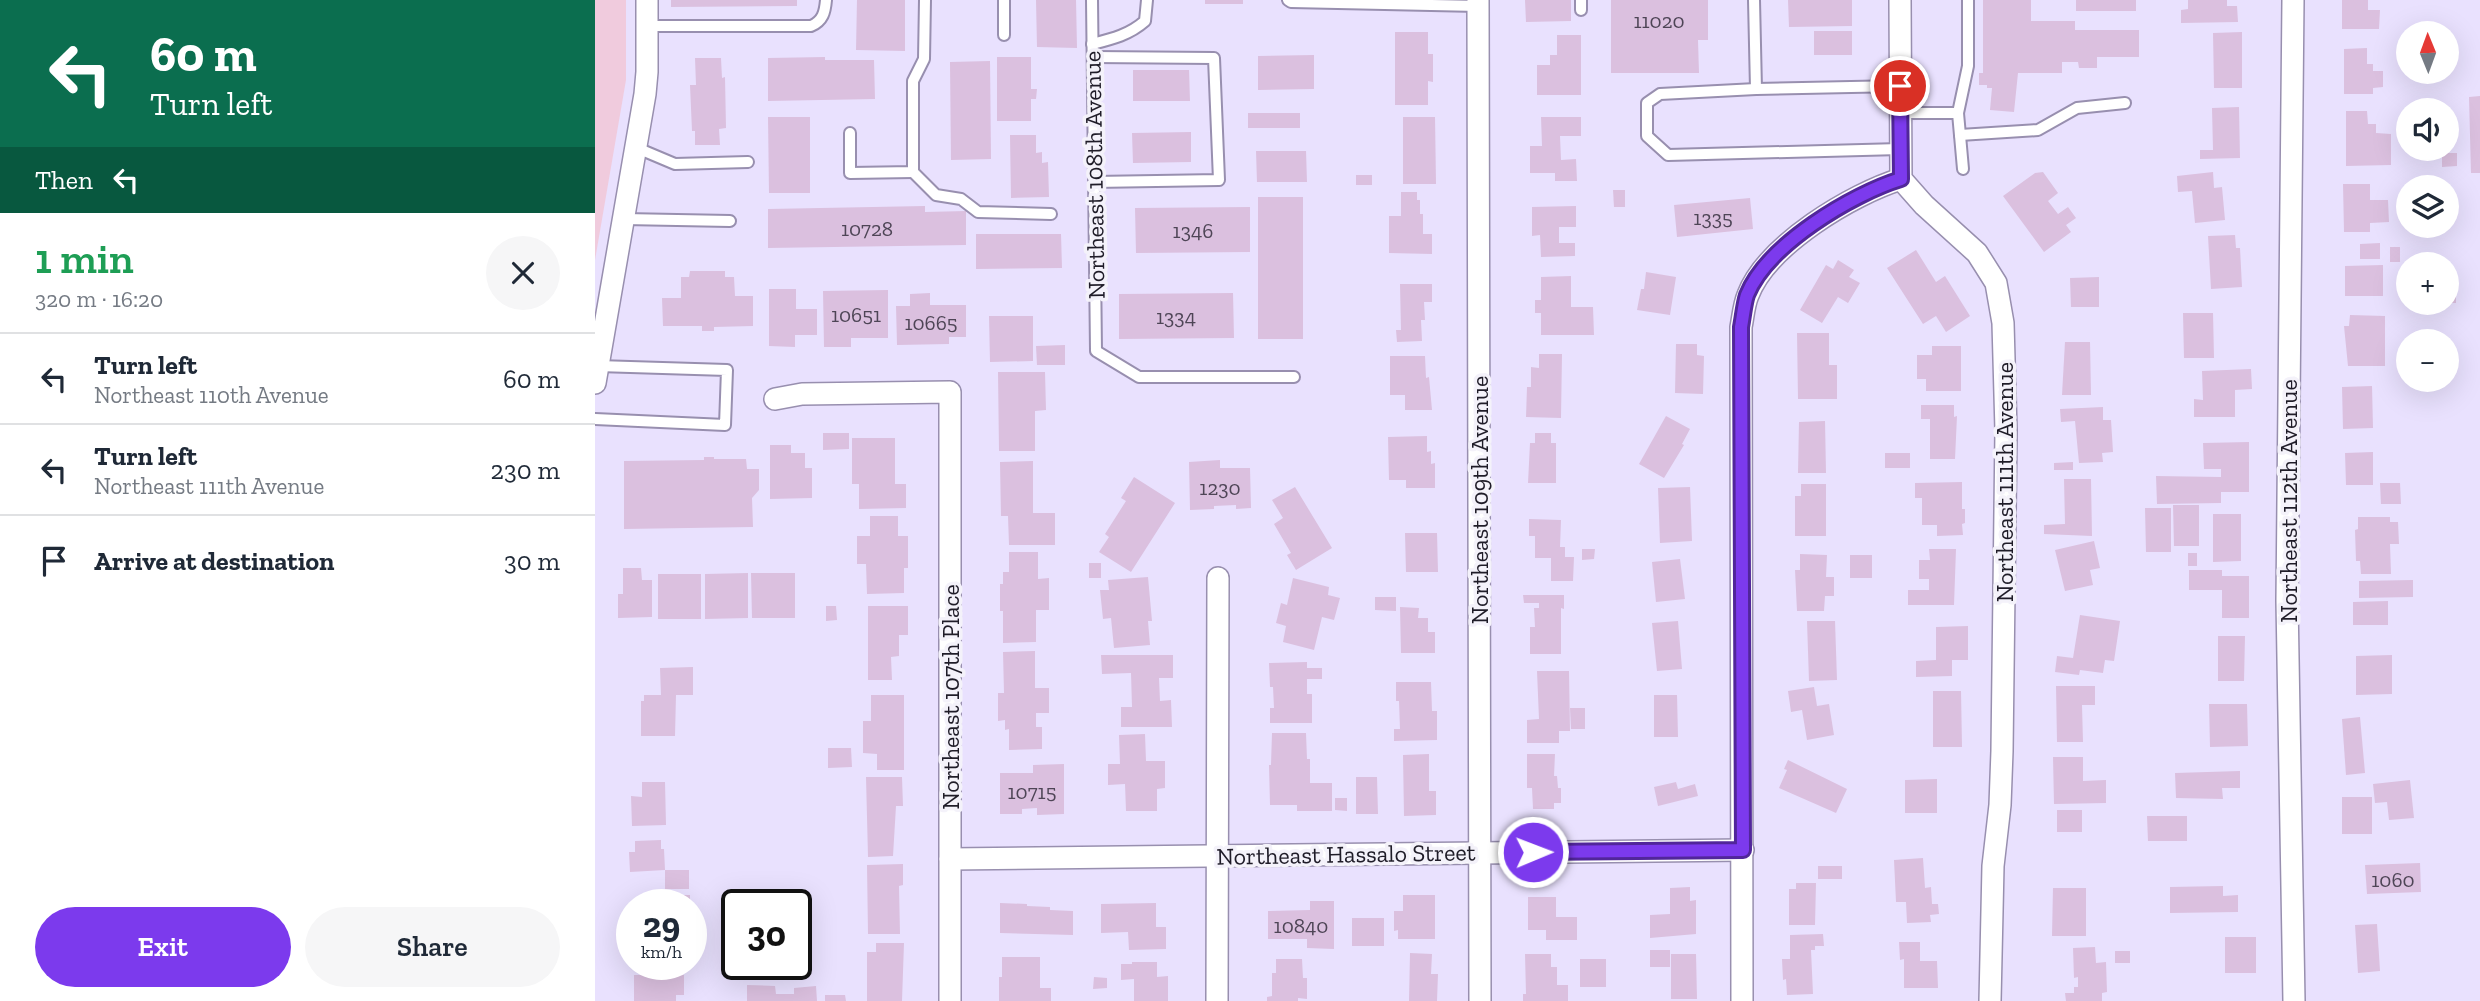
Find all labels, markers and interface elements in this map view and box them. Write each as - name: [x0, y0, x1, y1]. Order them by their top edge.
- house number: 11020: [1633, 8, 1685, 33]
- north arrow: [2396, 21, 2459, 84]
- map controls: [2396, 21, 2459, 392]
- text: 60 m: [150, 25, 257, 84]
- icon: left: [35, 28, 126, 119]
- street label: Northeast 108th Avenue: [1077, 51, 1111, 299]
- pin: [1870, 56, 1930, 116]
- icon: arrive: [1881, 67, 1919, 105]
- text: Turn left: [150, 85, 272, 123]
- button: sound: [2396, 98, 2459, 161]
- icon: left: [107, 161, 145, 199]
- text: Then: [35, 164, 93, 196]
- button: layers: [2396, 175, 2459, 238]
- house number: 1335: [1693, 205, 1733, 230]
- house number: 10728: [841, 216, 893, 241]
- house number: 1346: [1173, 218, 1213, 243]
- text: 1 min: [35, 233, 134, 284]
- button: close: [486, 236, 560, 310]
- button: +: [2396, 252, 2459, 315]
- text: 320 m · 16:20: [35, 285, 163, 313]
- house number: 10651: [831, 302, 881, 327]
- house number: 1334: [1156, 304, 1196, 329]
- house number: 10665: [904, 310, 958, 335]
- button: −: [2396, 329, 2459, 392]
- text: Turn left: [94, 349, 197, 381]
- icon: left: [35, 360, 73, 398]
- street label: Northeast 111th Avenue: [1990, 362, 2019, 602]
- text: 60 m: [503, 363, 560, 395]
- street label: Northeast 109th Avenue: [1465, 376, 1494, 624]
- street label: Northeast 112th Avenue: [2274, 379, 2303, 623]
- text: Northeast 110th Avenue: [94, 381, 329, 409]
- text: Turn left: [94, 440, 197, 472]
- icon: left: [35, 451, 73, 489]
- text: 230 m: [491, 454, 560, 486]
- text: Northeast 111th Avenue: [94, 472, 324, 500]
- house number: 1230: [1199, 475, 1241, 500]
- icon: arrive: [35, 542, 73, 580]
- text: Arrive at destination: [94, 545, 334, 577]
- text: 30 m: [504, 545, 560, 577]
- street label: Northeast 107th Place: [936, 584, 965, 810]
- house number: 10715: [1008, 779, 1056, 804]
- position arrow: [1496, 815, 1570, 889]
- street label: Northeast Hassalo Street: [1216, 837, 1476, 871]
- house number: 1060: [2371, 867, 2415, 892]
- speed limit sign: 30: [721, 889, 812, 980]
- text: 29: [643, 904, 680, 946]
- button: Exit: [35, 907, 291, 987]
- button: Share: [305, 907, 560, 987]
- house number: 10840: [1274, 913, 1328, 938]
- text: km/h: [641, 941, 682, 963]

